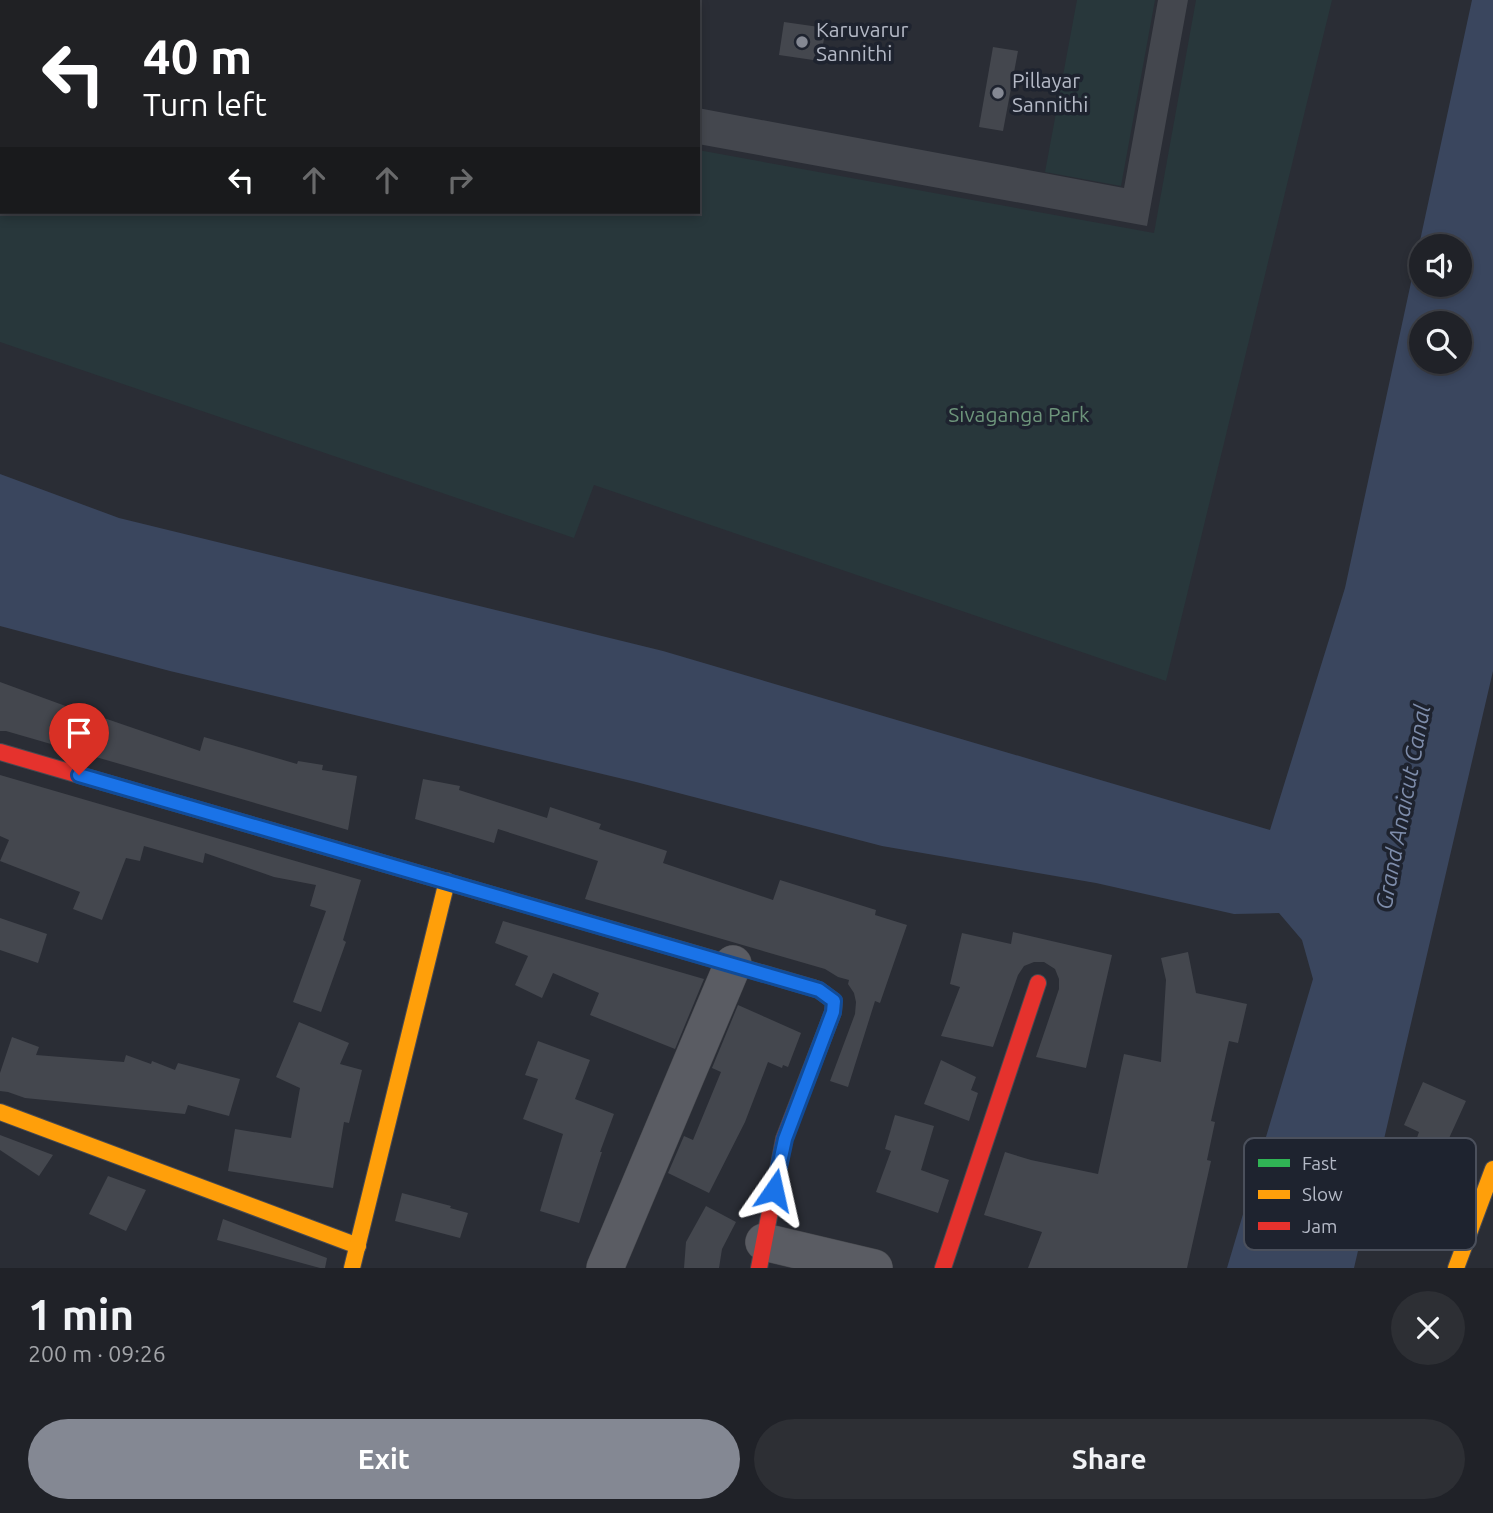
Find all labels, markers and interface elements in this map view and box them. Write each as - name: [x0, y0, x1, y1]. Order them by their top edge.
- place label: Karuvarur Sannithi: [816, 17, 908, 65]
- icon: left: [28, 28, 119, 119]
- text: 40 m: [143, 28, 252, 83]
- marker: Karuvarur Sannithi: [794, 34, 810, 50]
- place label: Pillayar Sannithi: [1012, 68, 1088, 116]
- marker: Pillayar Sannithi: [990, 85, 1006, 101]
- text: Turn left: [143, 86, 267, 122]
- icon: left: [222, 161, 260, 199]
- icon: ahead: [295, 161, 333, 199]
- icon: ahead: [368, 161, 406, 199]
- icon: right: [441, 161, 479, 199]
- map controls: [1409, 234, 1472, 374]
- button: sound: [1409, 234, 1472, 297]
- button: search: [1409, 311, 1472, 374]
- park label: Sivaganga Park: [948, 402, 1090, 426]
- water label: Grand Anaicut Canal: [1370, 702, 1435, 912]
- pin: [49, 703, 109, 775]
- icon: arrive: [60, 714, 98, 752]
- legend: [1244, 1138, 1476, 1250]
- text: Fast: [1302, 1152, 1337, 1174]
- position arrow: [737, 1153, 811, 1227]
- text: Slow: [1302, 1183, 1343, 1205]
- text: Jam: [1302, 1215, 1338, 1237]
- text: 1 min: [28, 1291, 134, 1338]
- button: close: [1391, 1291, 1465, 1365]
- text: 200 m · 09:26: [28, 1341, 166, 1366]
- button: Exit: [28, 1419, 740, 1499]
- button: Share: [754, 1419, 1465, 1499]

